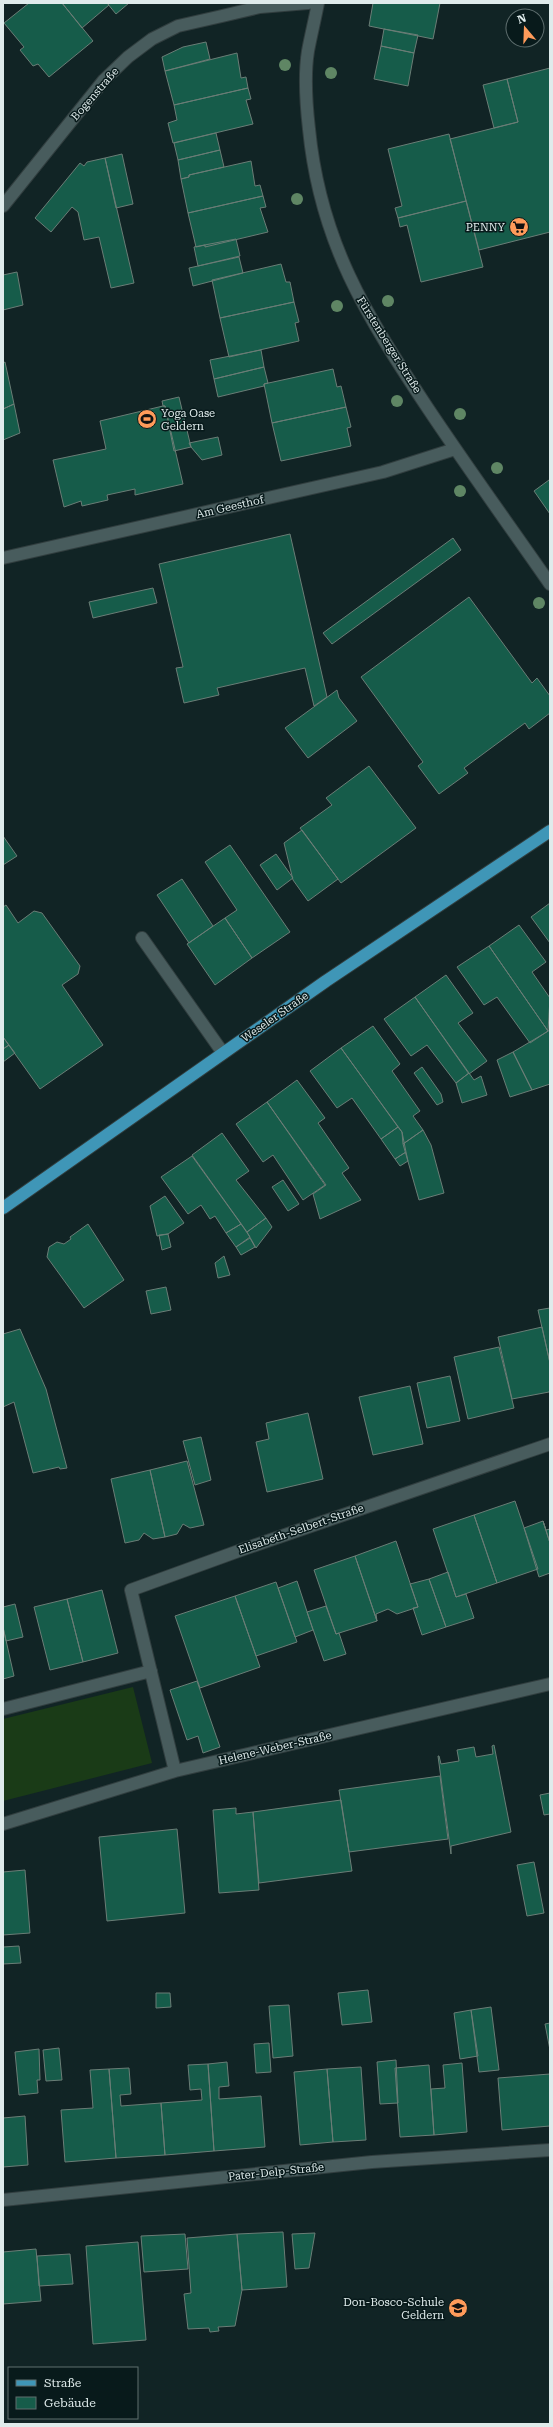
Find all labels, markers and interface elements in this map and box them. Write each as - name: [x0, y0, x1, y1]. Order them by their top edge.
- north arrow: [505, 8, 545, 48]
- text: N: [516, 11, 529, 27]
- street label: Bogenstraße: [69, 65, 121, 123]
- supermarket icon: PENNY: [508, 216, 530, 238]
- place label: PENNY: [466, 221, 505, 234]
- street label: Fürstenberger Straße: [354, 294, 424, 396]
- place label: Yoga Oase Geldern: [161, 407, 215, 433]
- sports icon: Yoga Oase Geldern: [136, 408, 158, 430]
- street label: Am Geesthof: [195, 493, 266, 521]
- street label: Weseler Straße: [239, 989, 311, 1045]
- street label: Elisabeth-Selbert-Straße: [237, 1501, 365, 1557]
- street label: Helene-Weber-Straße: [217, 1729, 333, 1767]
- street label: Pater-Delp-Straße: [227, 2161, 325, 2183]
- place label: Don-Bosco-Schule Geldern: [343, 2296, 444, 2322]
- school or university icon: Don-Bosco-Schule Geldern: [447, 2297, 469, 2319]
- legend: [8, 2367, 138, 2419]
- text: Straße: [44, 2376, 82, 2390]
- text: Gebäude: [44, 2396, 96, 2410]

